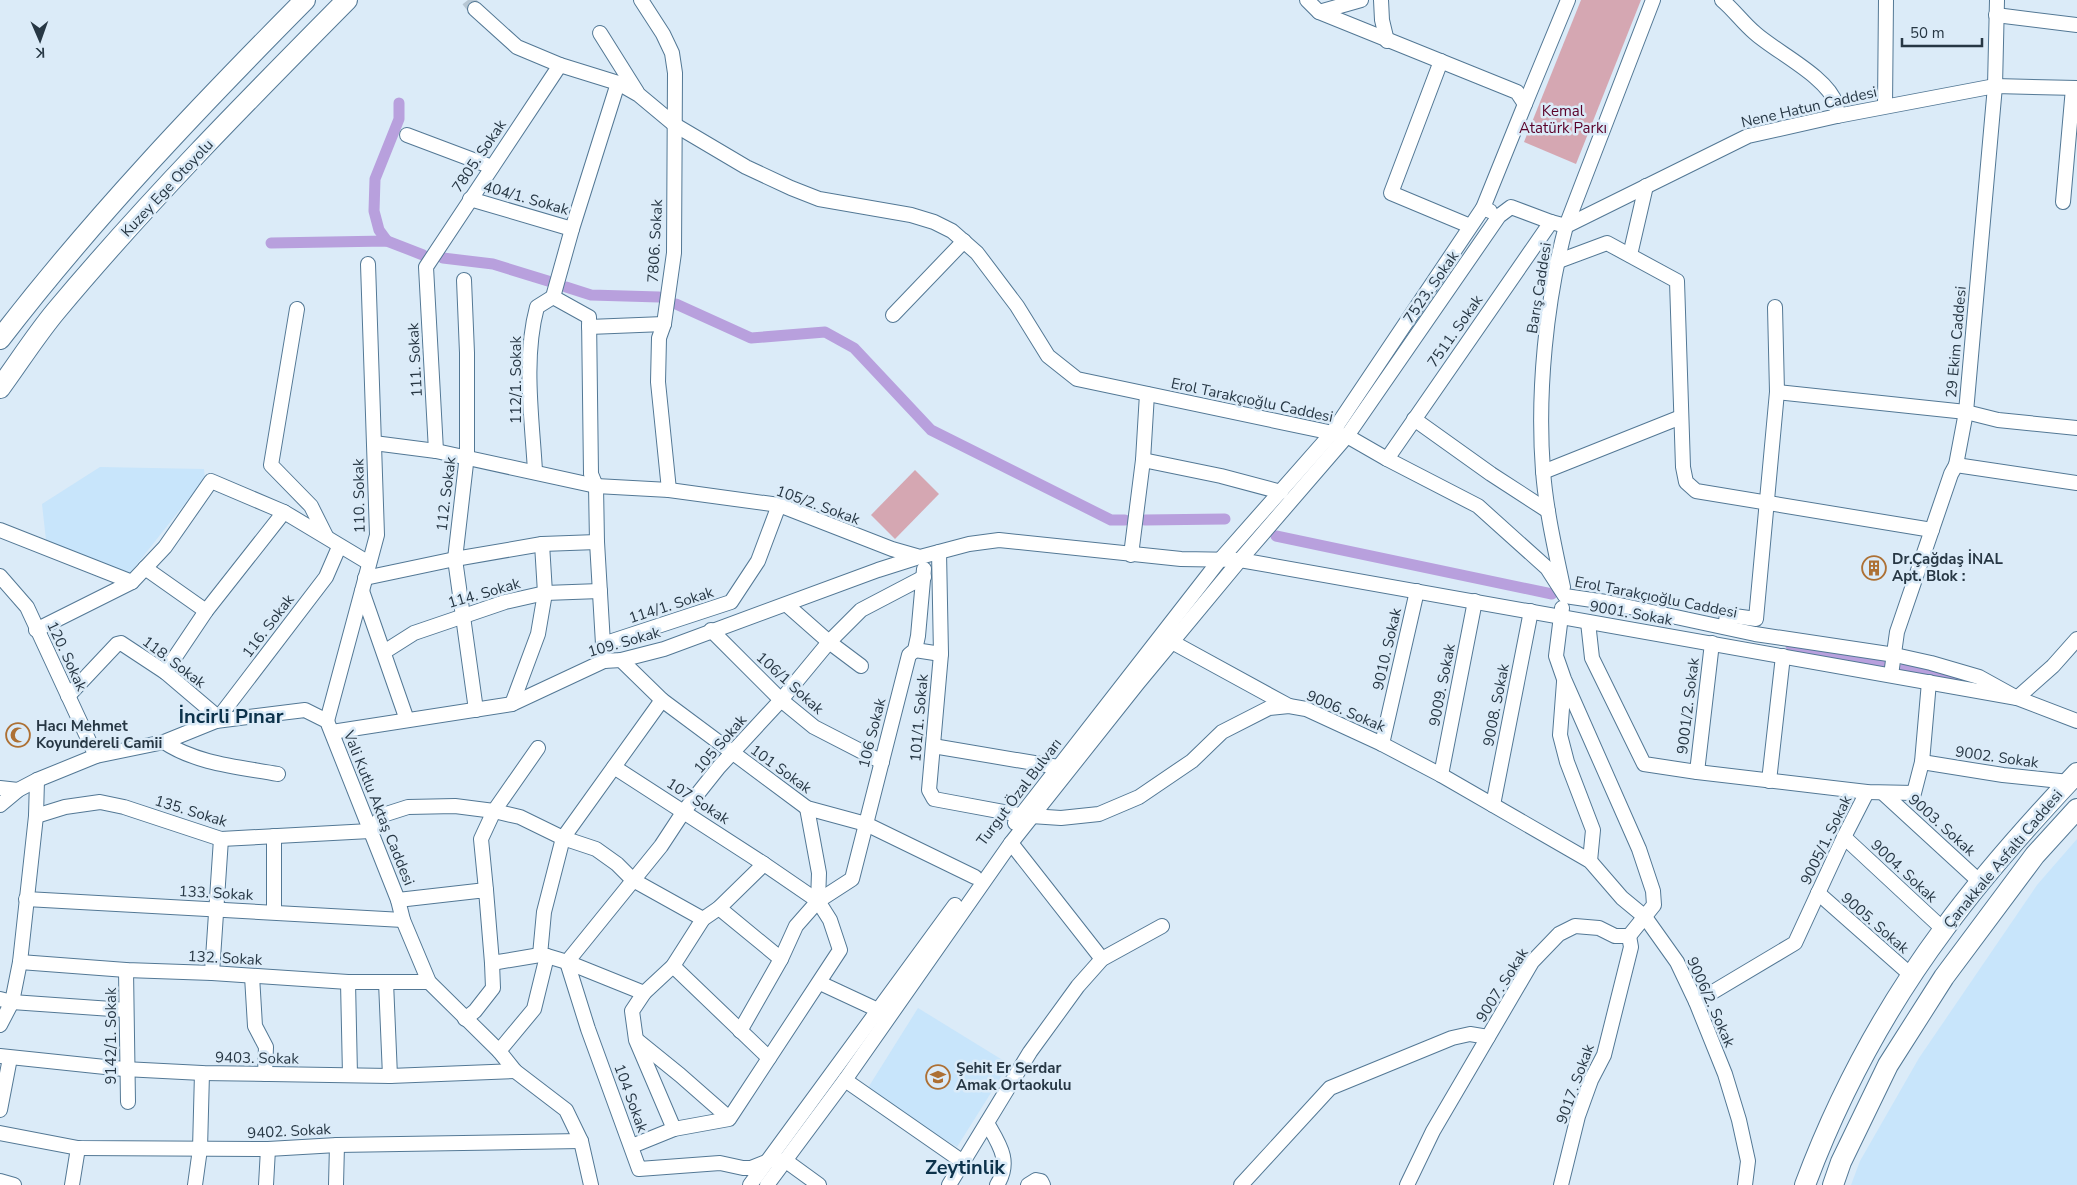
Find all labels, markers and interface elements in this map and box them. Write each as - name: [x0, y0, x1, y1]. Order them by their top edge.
- north arrow: [15, 15, 65, 65]
- scale bar: [1902, 15, 1982, 47]
- text: 50 m: [1910, 23, 1945, 43]
- text: K: [35, 43, 45, 62]
- street label: Nene Hatun Caddesi: [1739, 82, 1879, 132]
- park label: Kemal Atatürk Parkı: [1519, 101, 1607, 138]
- street label: 7805. Sokak: [447, 115, 511, 196]
- street label: Kuzey Ege Otoyolu: [116, 135, 218, 241]
- street label: 404/1. Sokak: [481, 176, 572, 220]
- street label: 7806. Sokak: [643, 198, 667, 283]
- street label: Barış Caddesi: [1522, 241, 1556, 335]
- street label: 7523. Sokak: [1399, 247, 1463, 327]
- street label: 29 Ekim Caddesi: [1941, 285, 1971, 399]
- street label: 7511. Sokak: [1423, 291, 1487, 371]
- street label: 111. Sokak: [403, 322, 427, 398]
- street label: 112/1. Sokak: [506, 336, 526, 424]
- street label: Erol Tarakçıoğlu Caddesi: [1169, 373, 1335, 427]
- street label: 112. Sokak: [432, 455, 461, 532]
- street label: 110. Sokak: [348, 458, 370, 534]
- street label: 105/2. Sokak: [773, 481, 863, 530]
- place label: Dr.Çağdaş İNAL Apt. Blok :: [1892, 549, 2003, 586]
- building icon: Dr.Çağdaş İNAL Apt. Blok :: [1861, 555, 1887, 581]
- street label: Erol Tarakçıoğlu Caddesi: [1573, 571, 1739, 623]
- street label: 114. Sokak: [445, 573, 523, 613]
- street label: 114/1. Sokak: [626, 582, 716, 628]
- street label: 116. Sokak: [238, 590, 299, 662]
- street label: 9001. Sokak: [1588, 596, 1674, 630]
- street label: 9010. Sokak: [1368, 605, 1406, 692]
- street label: 120. Sokak: [42, 618, 92, 695]
- street label: 109. Sokak: [585, 622, 663, 662]
- street label: 118. Sokak: [138, 632, 210, 693]
- street label: 9009. Sokak: [1424, 642, 1460, 728]
- street label: 106/1 Sokak: [752, 647, 828, 719]
- street label: 9001/2. Sokak: [1672, 656, 1704, 755]
- street label: 9008. Sokak: [1478, 662, 1514, 748]
- street label: 101/1. Sokak: [905, 673, 933, 763]
- street label: 9006. Sokak: [1304, 685, 1389, 737]
- street label: 106 Sokak: [854, 696, 890, 770]
- district label: İncirli Pınar: [179, 703, 284, 730]
- street label: 105 Sokak: [689, 710, 751, 777]
- place label: Hacı Mehmet Koyundereli Camii: [36, 716, 162, 753]
- mosque icon: Hacı Mehmet Koyundereli Camii: [5, 722, 31, 748]
- street label: Vali Kutlu Aktaş Caddesi: [338, 727, 419, 888]
- street label: Turgut Özal Bulvarı: [972, 734, 1066, 850]
- street label: 101 Sokak: [746, 740, 816, 798]
- street label: 9002. Sokak: [1954, 741, 2040, 773]
- street label: 107 Sokak: [663, 773, 734, 829]
- street label: Çanakkale Asfaltı Caddesi: [1939, 785, 2067, 933]
- street label: 9003. Sokak: [1904, 790, 1980, 861]
- street label: 135. Sokak: [152, 791, 230, 832]
- street label: 9005/1. Sokak: [1796, 792, 1856, 888]
- street label: 9004. Sokak: [1867, 835, 1942, 907]
- street label: 133. Sokak: [178, 881, 254, 905]
- street label: 9005. Sokak: [1837, 888, 1914, 958]
- street label: 9007. Sokak: [1471, 944, 1533, 1026]
- street label: 132. Sokak: [187, 946, 263, 970]
- street label: 9006/2. Sokak: [1682, 954, 1740, 1051]
- street label: 9142/1. Sokak: [101, 987, 121, 1084]
- street label: 9017. Sokak: [1551, 1041, 1599, 1127]
- street label: 9403. Sokak: [215, 1047, 300, 1069]
- place label: Şehit Er Serdar Amak Ortaokulu: [956, 1058, 1072, 1095]
- street label: 104 Sokak: [609, 1061, 653, 1135]
- school or university icon: Şehit Er Serdar Amak Ortaokulu: [925, 1064, 951, 1090]
- street label: 9402. Sokak: [247, 1119, 332, 1143]
- district label: Zeytinlik: [925, 1154, 1006, 1181]

